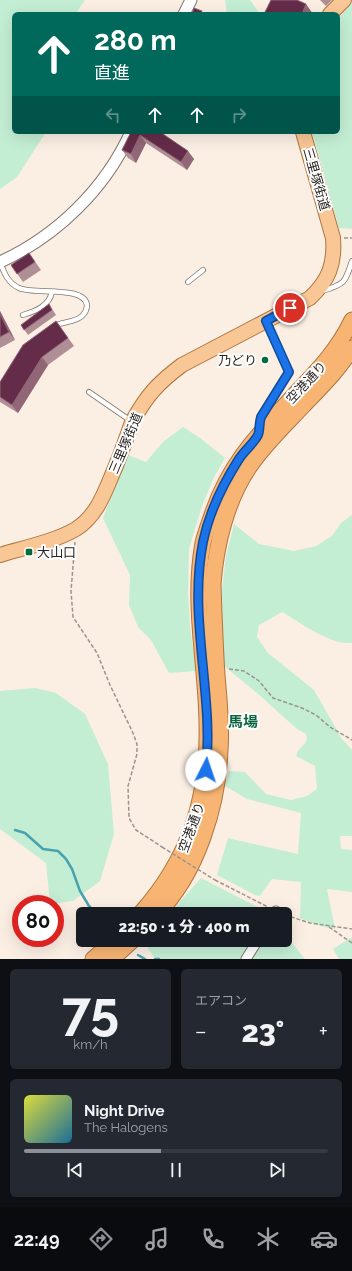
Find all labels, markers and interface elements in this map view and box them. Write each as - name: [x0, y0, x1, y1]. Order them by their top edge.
- text: 280 m: [94, 24, 177, 57]
- icon: ahead: [28, 28, 80, 80]
- text: 直進: [94, 62, 130, 83]
- icon: left: [102, 104, 124, 126]
- icon: ahead: [144, 104, 166, 126]
- icon: ahead: [186, 104, 208, 126]
- icon: right: [228, 104, 250, 126]
- street label: 三里塚街道: [300, 146, 333, 212]
- pin: [273, 291, 307, 325]
- icon: arrive: [279, 297, 301, 319]
- place label: 乃どり: [218, 353, 257, 368]
- marker: 乃どり: [260, 355, 270, 365]
- street label: 空港通り: [283, 358, 330, 406]
- street label: 三里塚街道: [106, 410, 145, 476]
- place label: 大山口: [37, 545, 76, 560]
- marker: 大山口: [24, 547, 34, 557]
- district label: 馬場: [228, 713, 258, 731]
- position arrow: [185, 749, 227, 791]
- street label: 空港通り: [176, 800, 207, 854]
- speed limit sign: 80: [12, 895, 64, 947]
- text: 22:50 · 1 分 · 400 m: [118, 918, 250, 936]
- text: 75: [62, 980, 119, 1041]
- text: エアコン: [195, 993, 247, 1008]
- text: 23°: [241, 1014, 284, 1049]
- text: −: [195, 1018, 207, 1044]
- text: +: [319, 1018, 328, 1044]
- text: km/h: [73, 1037, 108, 1052]
- text: Night Drive: [84, 1102, 164, 1120]
- text: The Halogens: [84, 1120, 168, 1135]
- icon: previous: [64, 1159, 86, 1181]
- icon: pause: [165, 1159, 187, 1181]
- icon: next: [266, 1159, 288, 1181]
- icon: directions: [87, 1225, 115, 1253]
- icon: music: [143, 1225, 171, 1253]
- icon: phone: [199, 1225, 227, 1253]
- icon: climate: [254, 1225, 282, 1253]
- icon: car: [310, 1225, 338, 1253]
- text: 22:49: [14, 1229, 60, 1250]

